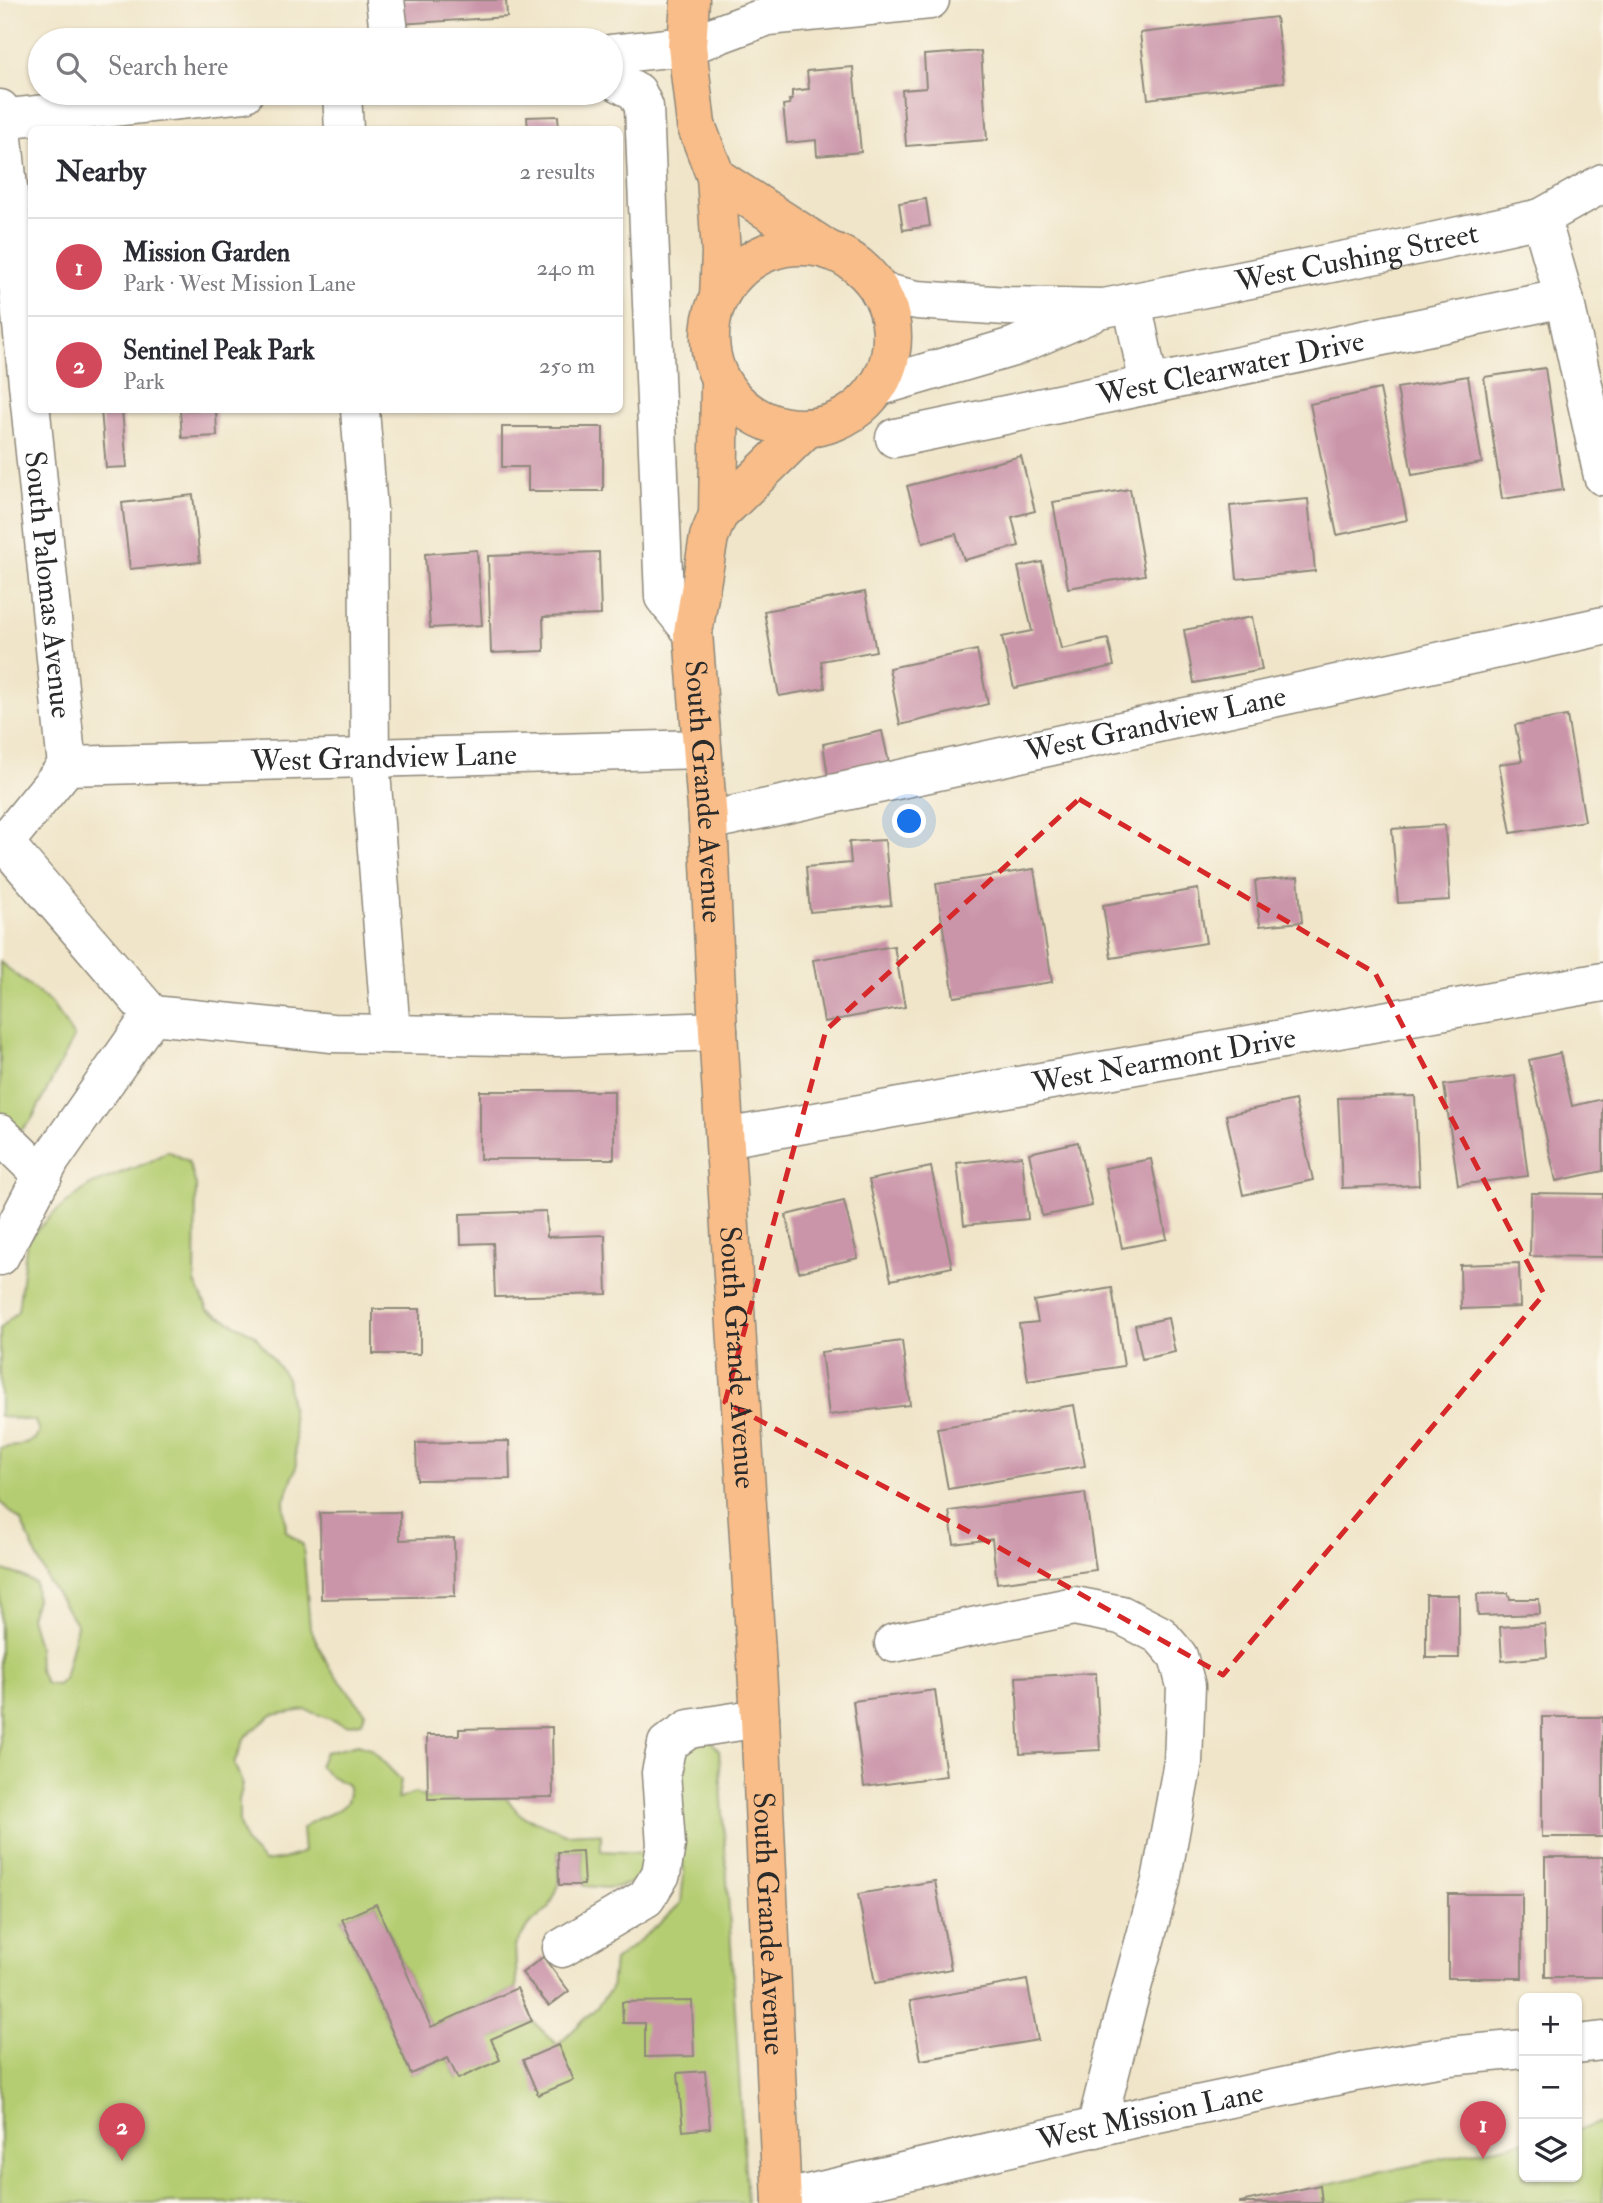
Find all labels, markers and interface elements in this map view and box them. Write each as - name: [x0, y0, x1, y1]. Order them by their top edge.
- search box: [28, 28, 623, 105]
- icon: search: [52, 48, 90, 86]
- text: Search here: [108, 51, 228, 83]
- text: Nearby: [56, 153, 146, 190]
- text: 2 results: [520, 157, 595, 186]
- street label: West Cushing Street: [1231, 214, 1482, 301]
- text: Mission Garden: [123, 237, 290, 269]
- text: 1: [75, 253, 83, 282]
- text: 240 m: [536, 253, 595, 282]
- text: Park · West Mission Lane: [123, 269, 356, 298]
- street label: West Clearwater Drive: [1093, 322, 1368, 414]
- text: Sentinel Peak Park: [123, 335, 315, 367]
- text: 2: [73, 351, 85, 380]
- text: 250 m: [539, 351, 595, 380]
- text: Park: [123, 367, 165, 396]
- street label: South Palomas Avenue: [16, 449, 80, 720]
- street label: South Grande Avenue: [676, 659, 731, 924]
- street label: West Grandview Lane: [1021, 678, 1289, 771]
- street label: West Grandview Lane: [249, 736, 517, 780]
- your location: [892, 804, 926, 838]
- street label: West Nearmont Drive: [1029, 1019, 1299, 1102]
- street label: South Grande Avenue: [711, 1225, 764, 1490]
- street label: South Grande Avenue: [744, 1791, 793, 2056]
- map controls: [1519, 1993, 1582, 2182]
- button: +: [1519, 1993, 1582, 2056]
- button: −: [1519, 2056, 1582, 2119]
- street label: West Mission Lane: [1033, 2074, 1267, 2159]
- pin: 1: [1460, 2101, 1506, 2159]
- pin: 2: [99, 2103, 145, 2161]
- button: layers: [1519, 2119, 1582, 2182]

